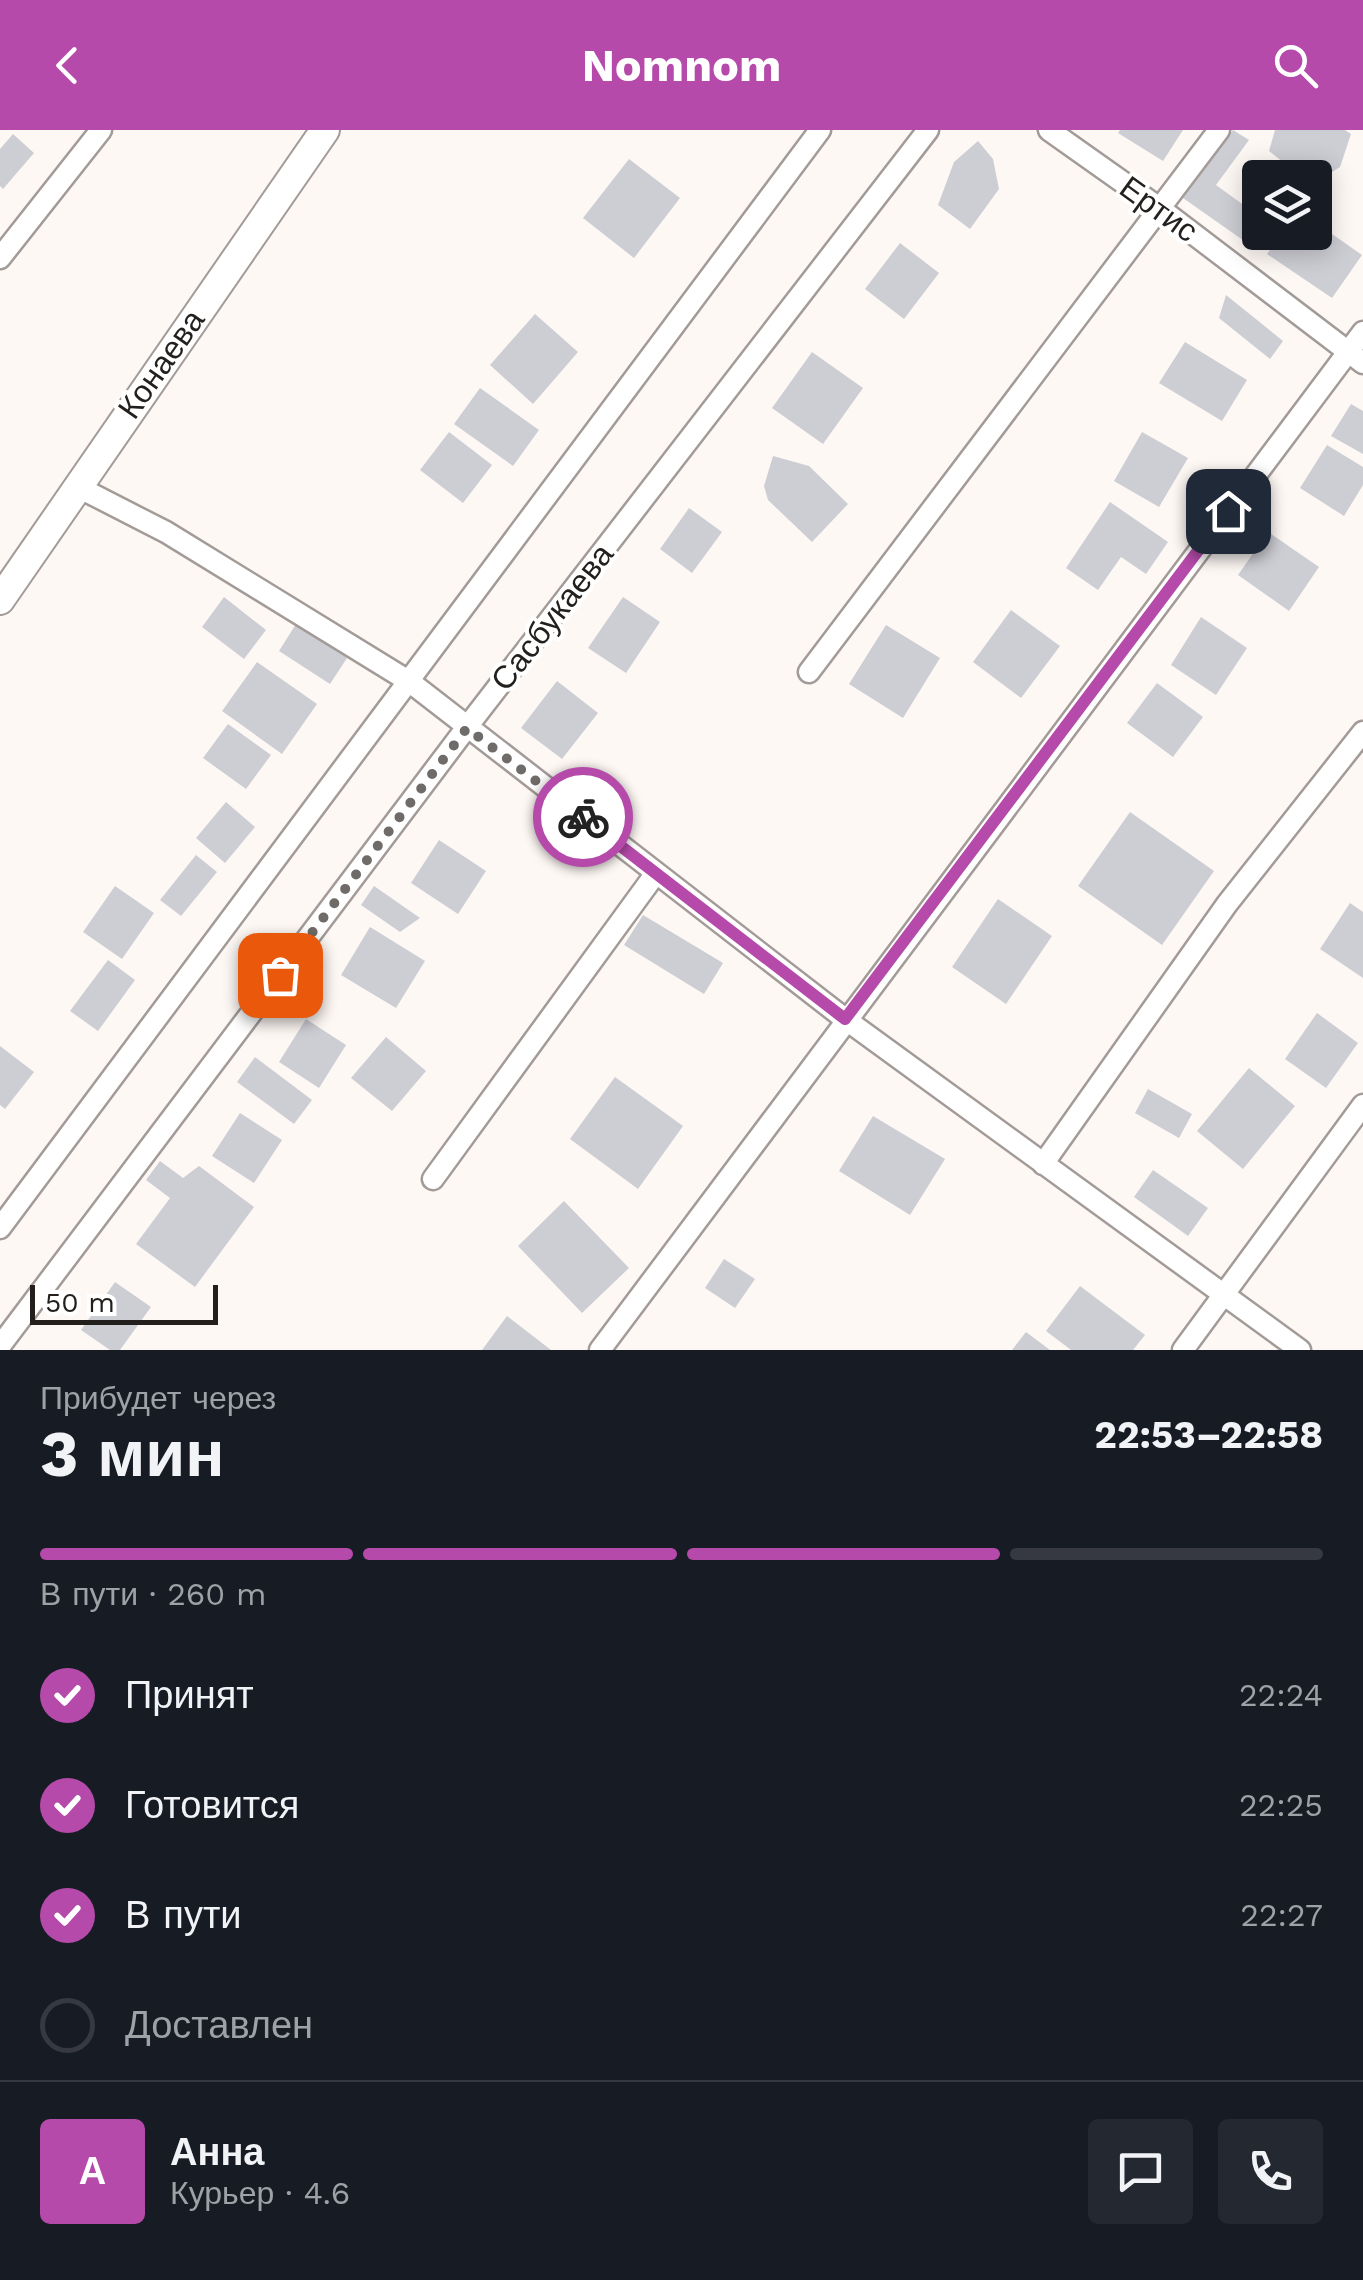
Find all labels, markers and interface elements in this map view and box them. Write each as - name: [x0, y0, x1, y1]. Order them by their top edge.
- icon: back: [40, 38, 95, 93]
- icon: search: [1268, 38, 1323, 93]
- text: Nomnom: [582, 39, 781, 92]
- map controls: [1242, 160, 1332, 250]
- button: layers: [1242, 160, 1332, 250]
- street label: Ертис: [1113, 168, 1205, 250]
- street label: Конаева: [110, 302, 212, 426]
- pin: [1186, 469, 1271, 554]
- icon: home: [1201, 484, 1256, 539]
- street label: Сасбукаева: [483, 536, 621, 698]
- courier: [533, 767, 633, 867]
- icon: bike: [556, 790, 611, 845]
- pin: [238, 933, 323, 1018]
- icon: bag: [253, 948, 308, 1003]
- scale bar: [30, 1280, 218, 1324]
- text: 50 m: [45, 1286, 115, 1319]
- text: Прибудет через: [40, 1379, 276, 1417]
- text: 22:53–22:58: [1094, 1413, 1323, 1457]
- text: 3 мин: [40, 1416, 224, 1492]
- text: В пути · 260 m: [40, 1575, 267, 1613]
- icon: check: [40, 1668, 95, 1723]
- text: Принят: [125, 1673, 254, 1717]
- text: 22:24: [1239, 1676, 1323, 1714]
- icon: check: [40, 1778, 95, 1833]
- text: Готовится: [125, 1783, 299, 1827]
- text: 22:25: [1239, 1786, 1323, 1824]
- icon: check: [40, 1888, 95, 1943]
- text: В пути: [125, 1893, 242, 1937]
- text: 22:27: [1240, 1896, 1323, 1934]
- text: Доставлен: [125, 2003, 313, 2047]
- button: chat: [1088, 2119, 1193, 2224]
- button: phone: [1218, 2119, 1323, 2224]
- text: Анна: [170, 2130, 264, 2174]
- text: А: [79, 2149, 106, 2193]
- text: Курьер · 4.6: [170, 2174, 350, 2212]

